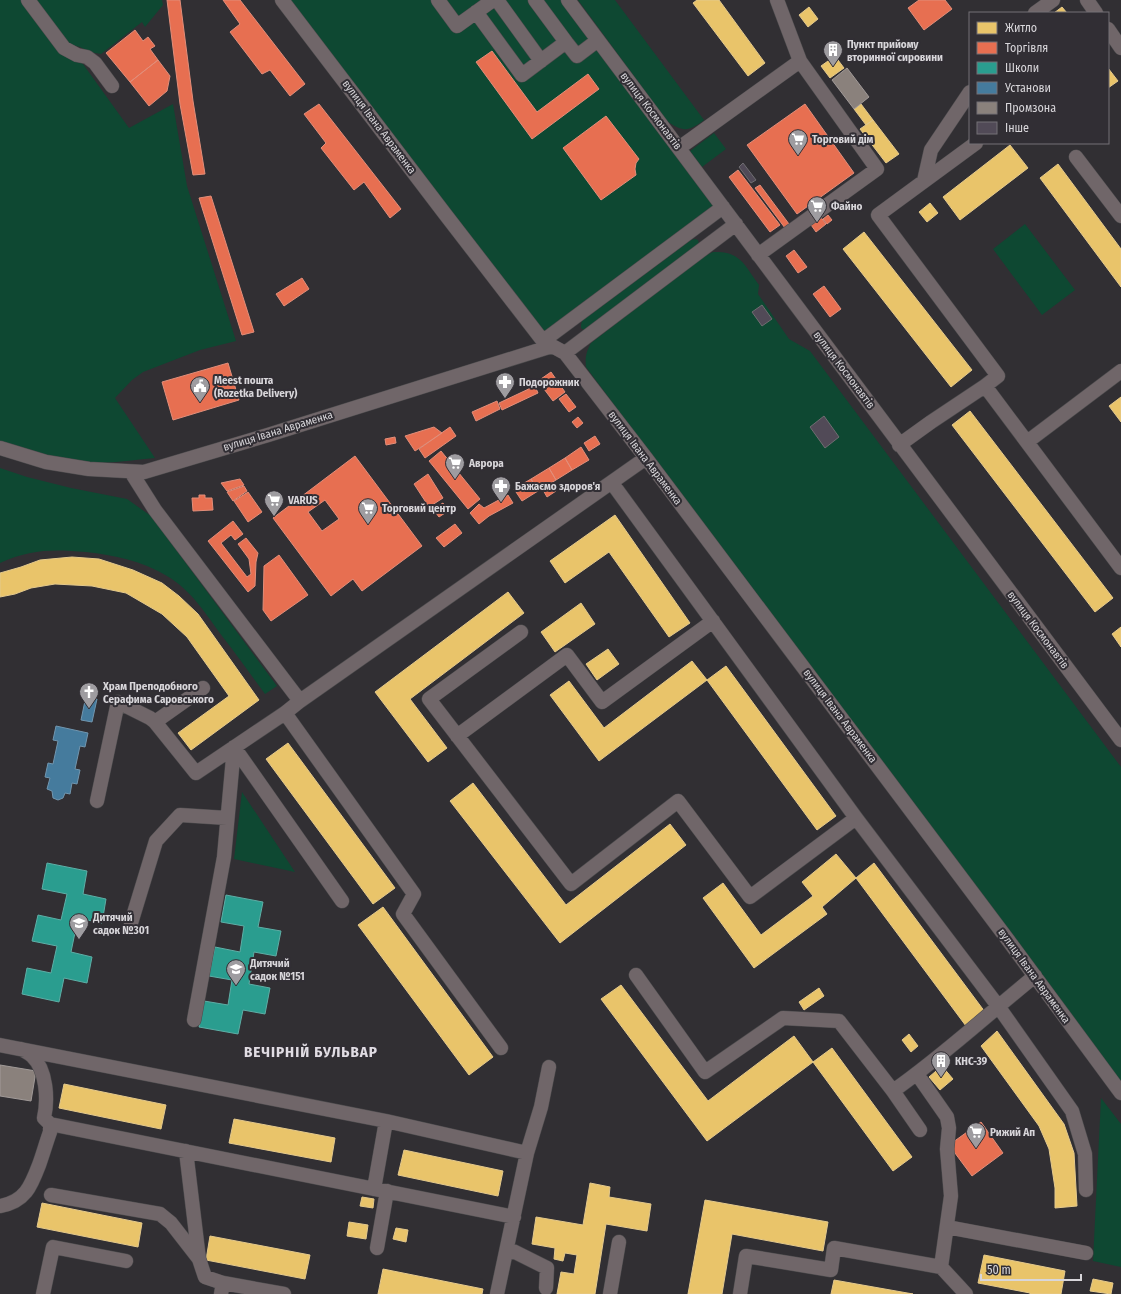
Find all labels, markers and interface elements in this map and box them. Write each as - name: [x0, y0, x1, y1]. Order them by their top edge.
- legend: [969, 12, 1109, 144]
- text: Житло: [1005, 21, 1037, 35]
- place label: Пункт прийому вторинної сировини: [847, 38, 943, 64]
- building icon: Пункт прийому вторинної сировини: [822, 39, 844, 67]
- text: Торгівля: [1005, 41, 1048, 55]
- text: Школи: [1005, 61, 1039, 75]
- street label: вулиця Космонавтів: [618, 70, 684, 152]
- street label: вулиця Івана Авраменка: [340, 78, 418, 176]
- text: Установи: [1004, 81, 1051, 95]
- text: Промзона: [1005, 101, 1056, 115]
- text: Інше: [1005, 121, 1029, 135]
- supermarket icon: Торговий дім: [787, 128, 809, 156]
- place label: Торговий дім: [812, 133, 874, 146]
- supermarket icon: Файно: [806, 195, 828, 223]
- place label: Файно: [831, 200, 863, 213]
- street label: вулиця Космонавтів: [811, 329, 877, 411]
- pharmacy icon: Подорожник: [494, 371, 516, 399]
- place label: Meest пошта (Rozetka Delivery): [214, 374, 298, 400]
- public building icon: Meest пошта (Rozetka Delivery): [189, 375, 211, 403]
- place label: Подорожник: [519, 376, 580, 389]
- street label: вулиця Івана Авраменка: [222, 408, 334, 454]
- street label: вулиця Івана Авраменка: [606, 409, 684, 507]
- supermarket icon: Аврора: [444, 452, 466, 480]
- place label: Аврора: [468, 457, 504, 470]
- pharmacy icon: Бажаємо здоров'я: [490, 475, 512, 503]
- place label: Бажаємо здоров'я: [515, 480, 600, 493]
- supermarket icon: VARUS: [263, 489, 285, 517]
- place label: VARUS: [287, 494, 318, 507]
- supermarket icon: Торговий центр: [357, 497, 379, 525]
- place label: Торговий центр: [382, 502, 456, 515]
- street label: вулиця Космонавтів: [1005, 589, 1071, 671]
- street label: вулиця Івана Авраменка: [801, 667, 879, 765]
- place label: Храм Преподобного Серафима Саровського: [102, 680, 214, 706]
- church icon: Храм Преподобного Серафима Саровського: [78, 681, 100, 709]
- place label: Дитячий садок №301: [92, 911, 149, 937]
- school or university icon: Дитячий садок №301: [68, 912, 90, 940]
- street label: вулиця Івана Авраменка: [995, 926, 1073, 1026]
- place label: Дитячий садок №151: [249, 957, 305, 983]
- school or university icon: Дитячий садок №151: [225, 958, 247, 986]
- district label: ВЕЧІРНІЙ БУЛЬВАР: [244, 1043, 378, 1061]
- building icon: КНС-39: [930, 1050, 952, 1078]
- place label: КНС-39: [955, 1055, 988, 1068]
- supermarket icon: Рижий Ап: [965, 1121, 987, 1149]
- place label: Рижий Ап: [990, 1126, 1035, 1139]
- scale bar: [981, 1256, 1081, 1282]
- text: 50 m: [987, 1263, 1011, 1277]

